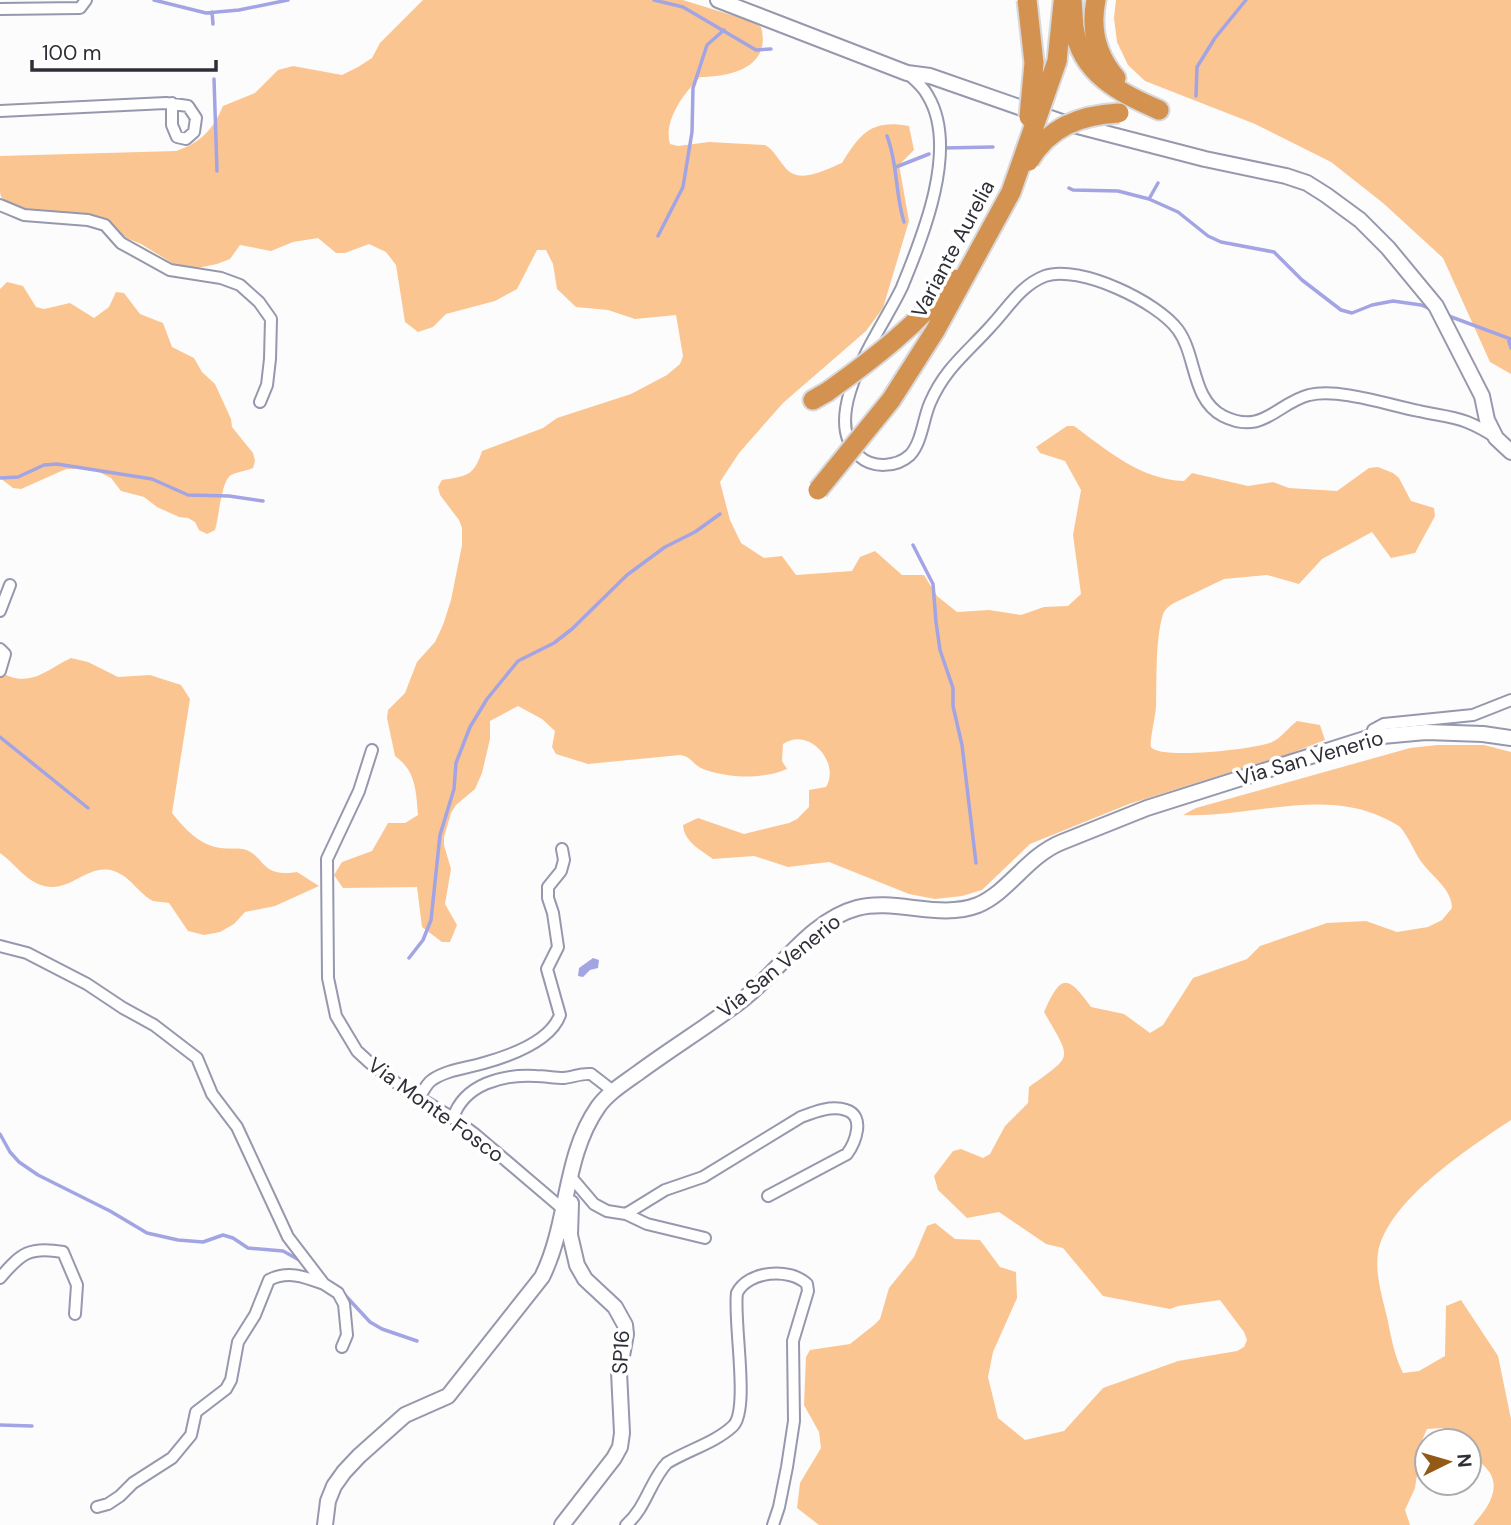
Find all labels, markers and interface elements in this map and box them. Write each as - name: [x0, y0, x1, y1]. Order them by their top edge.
- scale bar: [32, 28, 215, 72]
- text: 100 m: [42, 39, 102, 67]
- street label: Variante Aurelia: [905, 175, 1001, 323]
- street label: Via San Venerio: [1233, 724, 1387, 792]
- street label: Via San Venerio: [711, 908, 847, 1024]
- street label: Via Monte Fosco: [362, 1051, 510, 1169]
- street label: SP16: [606, 1329, 636, 1375]
- north arrow: [1413, 1427, 1483, 1497]
- text: N: [1451, 1453, 1477, 1469]

